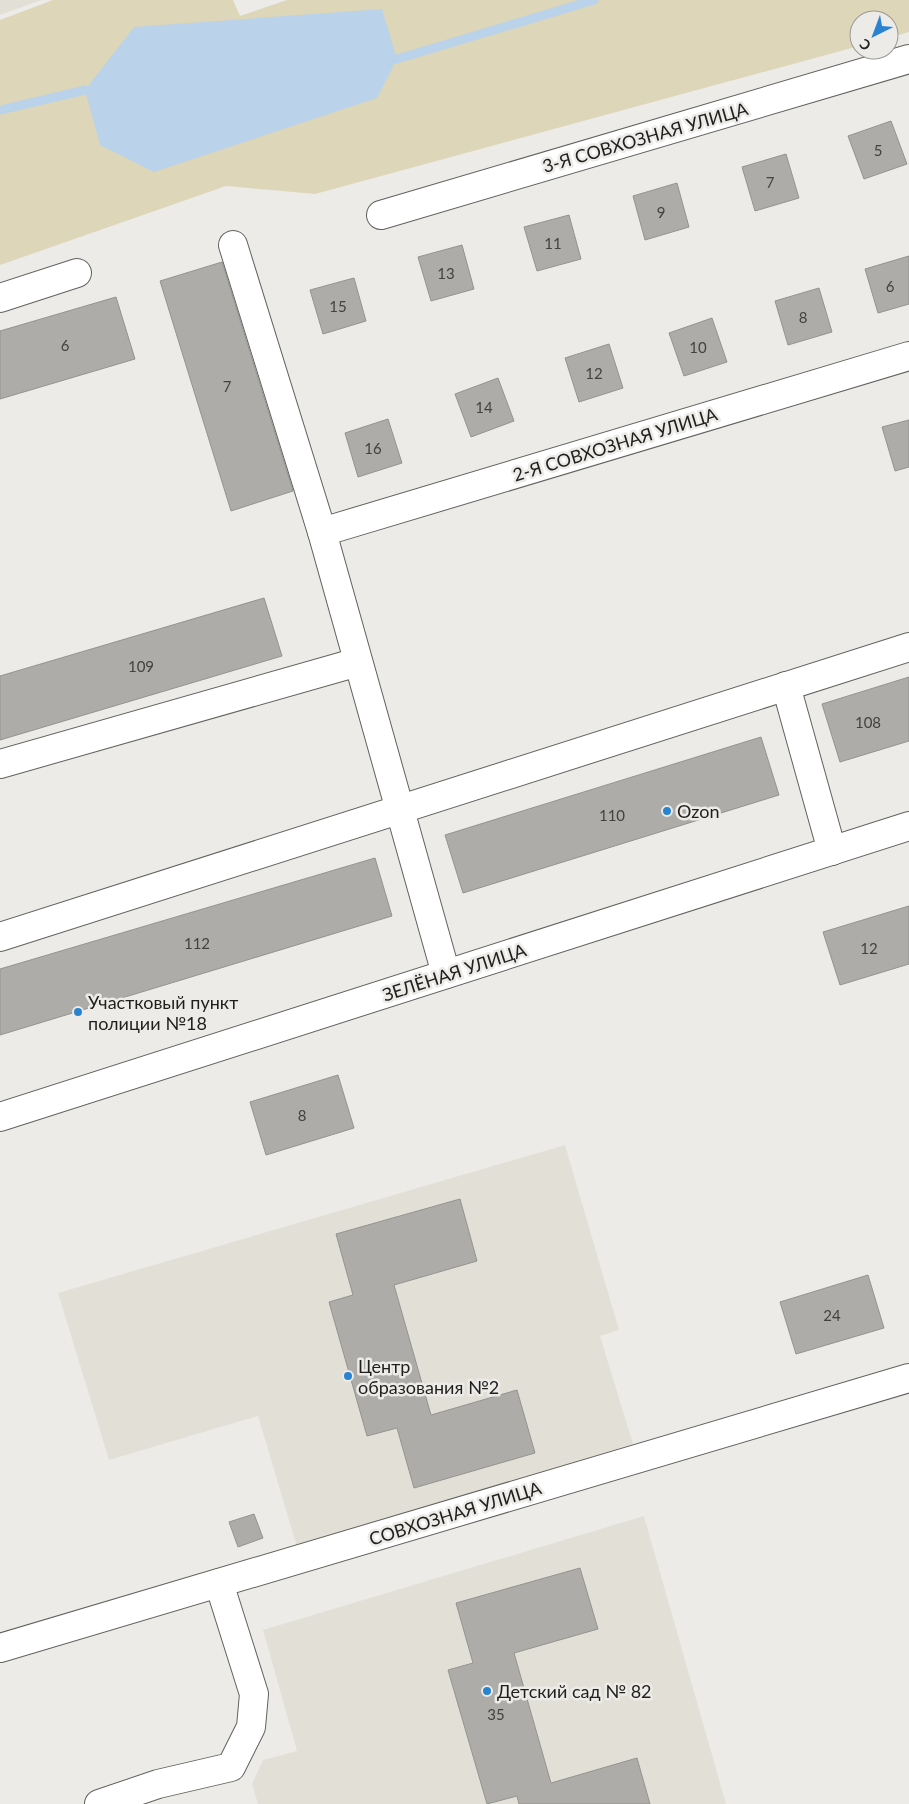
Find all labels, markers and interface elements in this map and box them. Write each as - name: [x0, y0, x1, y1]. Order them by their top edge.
- north arrow: [849, 10, 899, 60]
- text: С: [855, 35, 874, 54]
- street label: 3-Я СОВХОЗНАЯ УЛИЦА: [540, 97, 751, 177]
- house number: 5: [874, 141, 882, 159]
- house number: 7: [766, 173, 775, 191]
- house number: 9: [657, 203, 665, 221]
- house number: 11: [544, 234, 562, 252]
- house number: 13: [437, 264, 455, 282]
- house number: 6: [886, 277, 895, 295]
- house number: 15: [329, 297, 347, 315]
- house number: 8: [799, 308, 807, 326]
- house number: 6: [61, 336, 70, 354]
- house number: 10: [689, 338, 707, 356]
- house number: 12: [585, 364, 603, 382]
- house number: 7: [223, 377, 232, 395]
- house number: 14: [475, 398, 493, 416]
- street label: 2-Я СОВХОЗНАЯ УЛИЦА: [510, 402, 721, 486]
- house number: 16: [364, 439, 382, 457]
- house number: 109: [128, 657, 154, 675]
- house number: 108: [855, 713, 881, 731]
- place label: Ozon: [677, 800, 719, 822]
- marker: Ozon: [661, 805, 673, 817]
- house number: 110: [599, 806, 625, 824]
- house number: 112: [184, 934, 210, 952]
- street label: ЗЕЛЁНАЯ УЛИЦА: [379, 938, 529, 1006]
- house number: 12: [860, 939, 878, 957]
- place label: Участковый пункт полиции №18: [88, 991, 238, 1034]
- marker: Участковый пункт полиции №18: [72, 1006, 84, 1018]
- house number: 8: [298, 1106, 306, 1124]
- house number: 24: [823, 1306, 841, 1324]
- place label: Центр образования №2: [358, 1355, 499, 1398]
- marker: Центр образования №2: [342, 1370, 354, 1382]
- street label: СОВХОЗНАЯ УЛИЦА: [366, 1476, 545, 1550]
- place label: Детский сад № 82: [497, 1680, 652, 1702]
- marker: Детский сад № 82: [481, 1685, 493, 1697]
- house number: 35: [487, 1705, 505, 1723]

